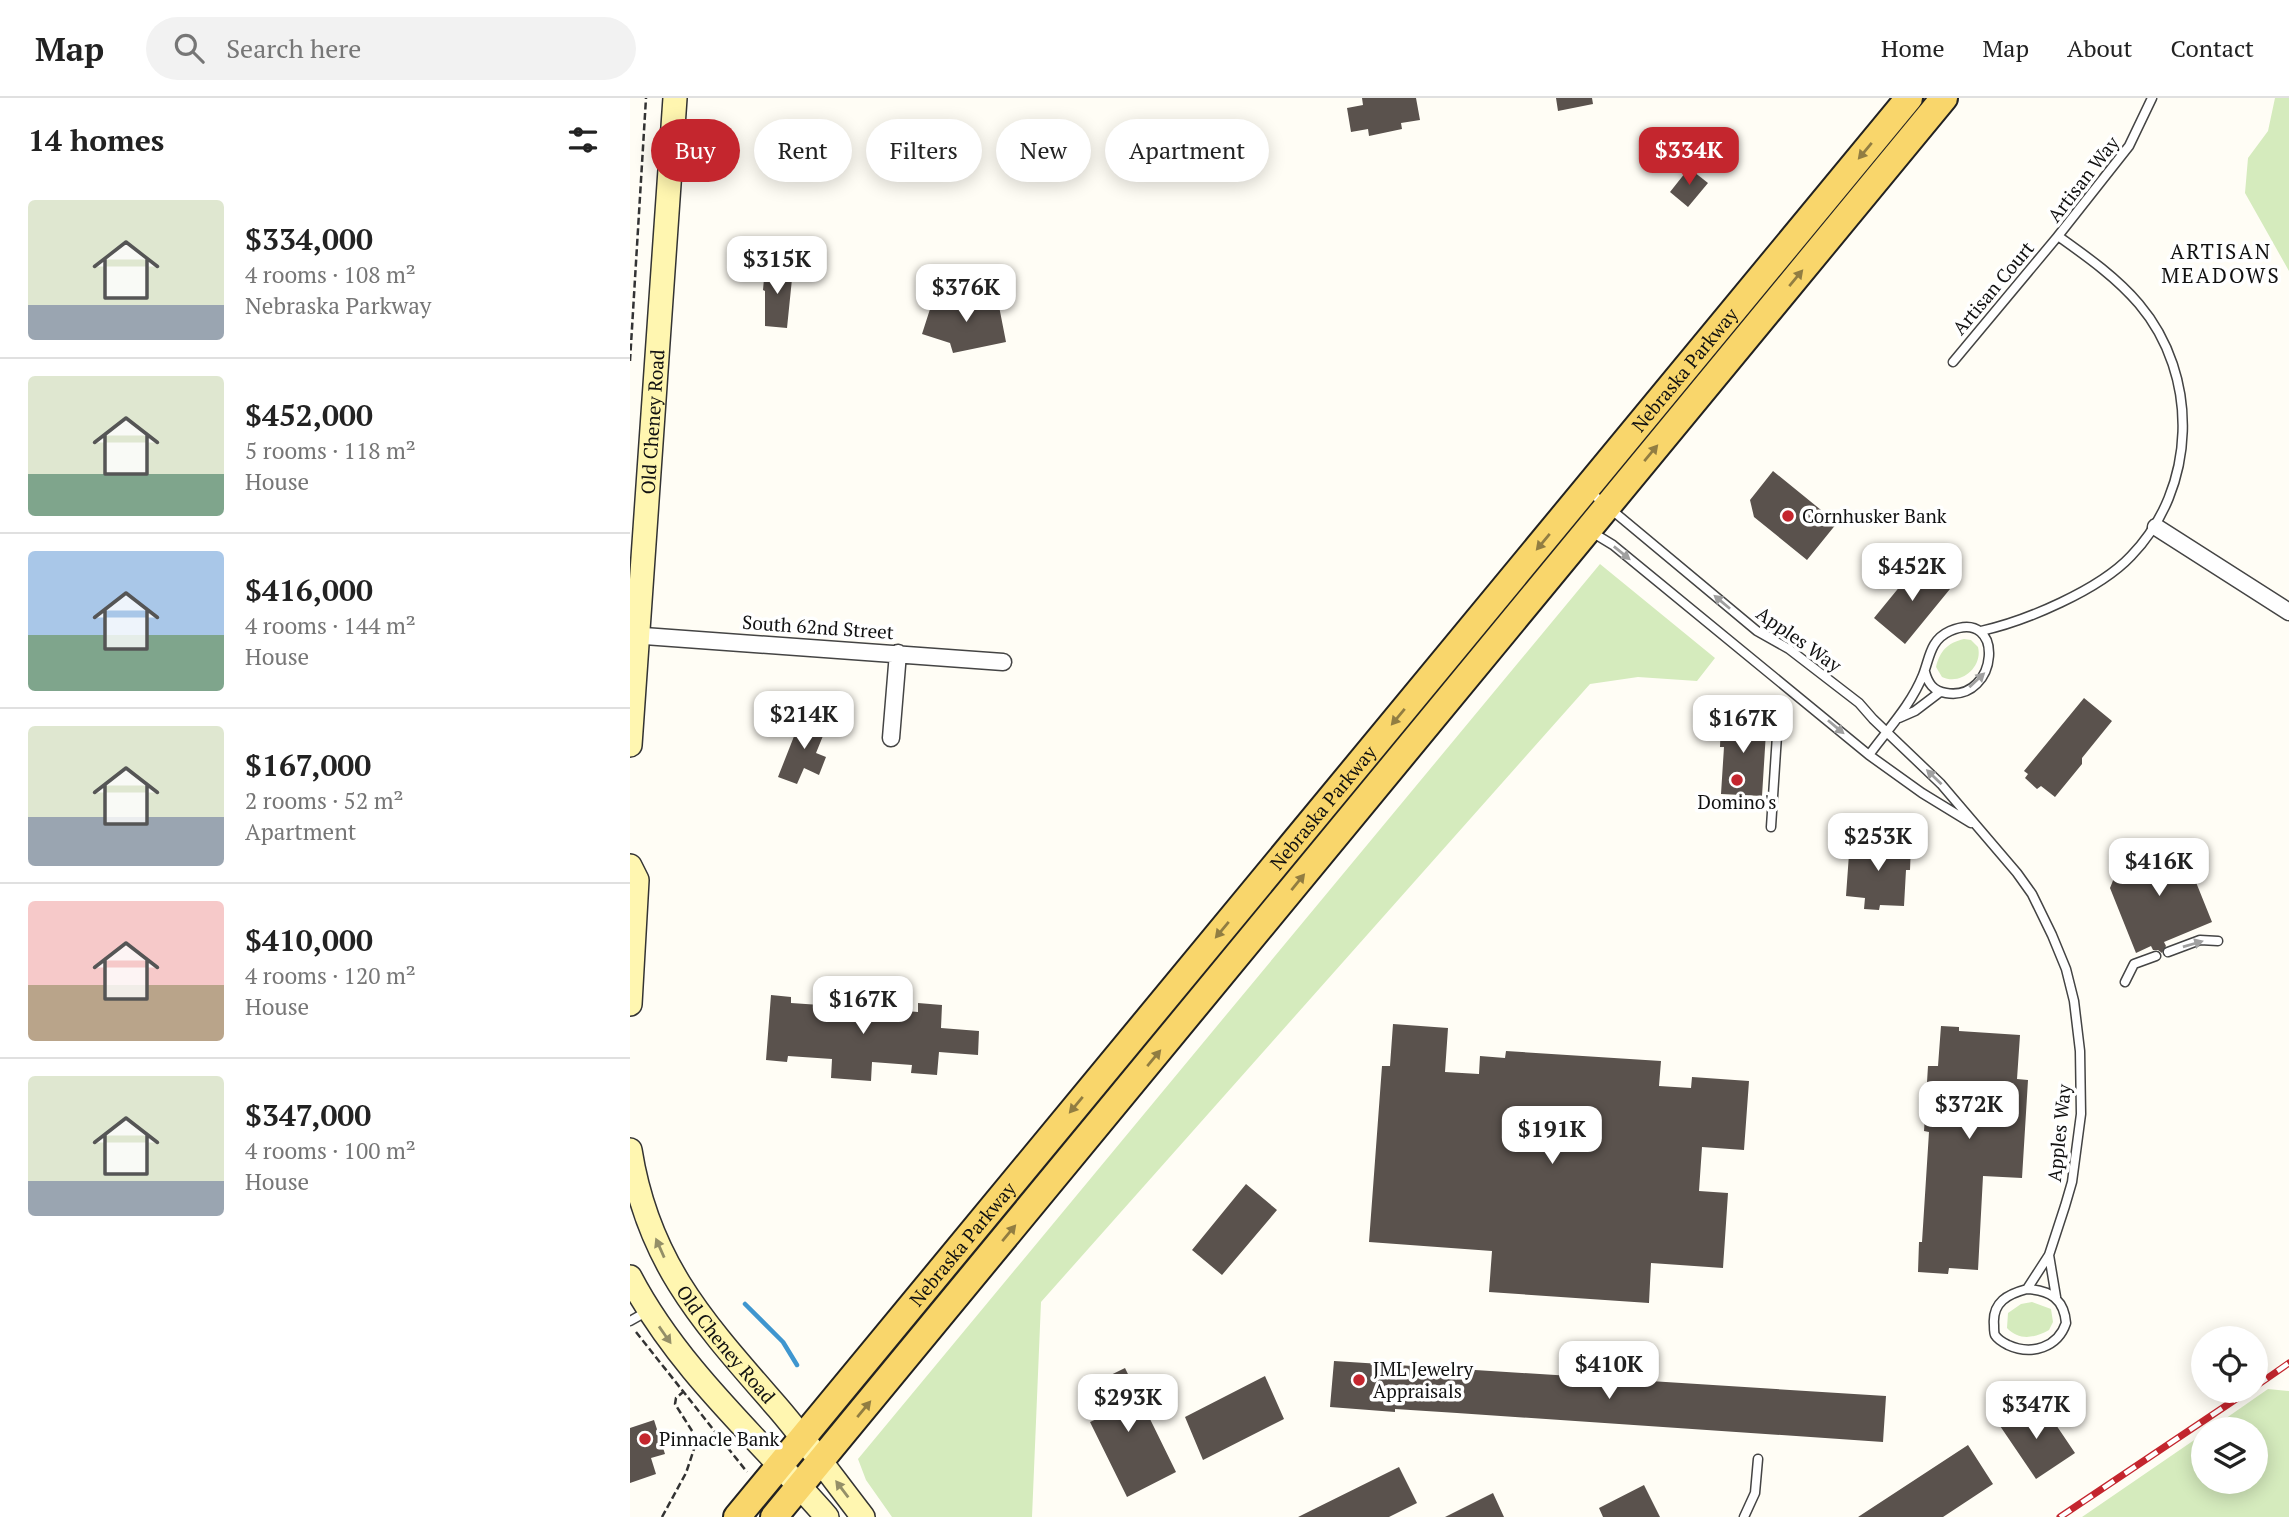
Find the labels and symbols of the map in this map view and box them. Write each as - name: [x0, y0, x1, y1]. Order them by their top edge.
- pin: $334K: [1640, 127, 1738, 187]
- street label: Artisan Way: [2041, 130, 2124, 227]
- one-way arrow: [1858, 142, 1873, 159]
- pin: $315K: [728, 236, 826, 296]
- street label: Artisan Court: [1946, 236, 2039, 339]
- district label: ARTISAN MEADOWS: [2161, 237, 2281, 289]
- pin: $376K: [917, 264, 1015, 324]
- one-way arrow: [1788, 269, 1803, 287]
- street label: Nebraska Parkway: [1625, 302, 1743, 437]
- street label: Old Cheney Road: [634, 348, 670, 495]
- one-way arrow: [1643, 444, 1658, 462]
- place label: Cornhusker Bank: [1802, 503, 1947, 528]
- marker: Cornhusker Bank: [1780, 508, 1796, 524]
- one-way arrow: [1536, 533, 1551, 550]
- pin: $452K: [1863, 544, 1961, 603]
- one-way arrow: [1612, 545, 1630, 560]
- one-way arrow: [1714, 595, 1731, 610]
- street label: Apples Way: [1752, 600, 1847, 677]
- street label: South 62nd Street: [741, 609, 895, 644]
- one-way arrow: [1968, 672, 1986, 688]
- pin: $214K: [755, 692, 853, 751]
- pin: $167K: [1694, 696, 1792, 755]
- one-way arrow: [1391, 709, 1406, 726]
- one-way arrow: [1827, 720, 1845, 735]
- street label: Nebraska Parkway: [1264, 740, 1381, 875]
- one-way arrow: [1926, 769, 1943, 786]
- marker: Domino's: [1729, 772, 1745, 788]
- place label: Domino's: [1697, 789, 1777, 814]
- pin: $253K: [1829, 814, 1927, 873]
- pin: $416K: [2110, 838, 2208, 898]
- one-way arrow: [1291, 874, 1306, 892]
- one-way arrow: [1214, 921, 1229, 939]
- one-way arrow: [2183, 938, 2204, 948]
- pin: $167K: [814, 976, 912, 1036]
- one-way arrow: [1146, 1050, 1161, 1067]
- pin: $372K: [1920, 1082, 2018, 1141]
- street label: Apples Way: [2041, 1082, 2076, 1183]
- one-way arrow: [1068, 1096, 1084, 1114]
- pin: $191K: [1503, 1107, 1601, 1166]
- street label: Nebraska Parkway: [903, 1176, 1021, 1311]
- one-way arrow: [1001, 1225, 1016, 1243]
- one-way arrow: [654, 1238, 665, 1258]
- street label: Old Cheney Road: [671, 1280, 781, 1409]
- one-way arrow: [658, 1326, 672, 1344]
- pin: $410K: [1560, 1342, 1658, 1401]
- place label: JML Jewelry Appraisals: [1373, 1356, 1474, 1403]
- marker: JML Jewelry Appraisals: [1351, 1372, 1367, 1388]
- pin: $293K: [1079, 1374, 1177, 1434]
- pin: $347K: [1987, 1382, 2085, 1441]
- one-way arrow: [856, 1400, 871, 1418]
- place label: Pinnacle Bank: [659, 1426, 780, 1451]
- marker: Pinnacle Bank: [637, 1431, 653, 1447]
- one-way arrow: [835, 1480, 849, 1499]

